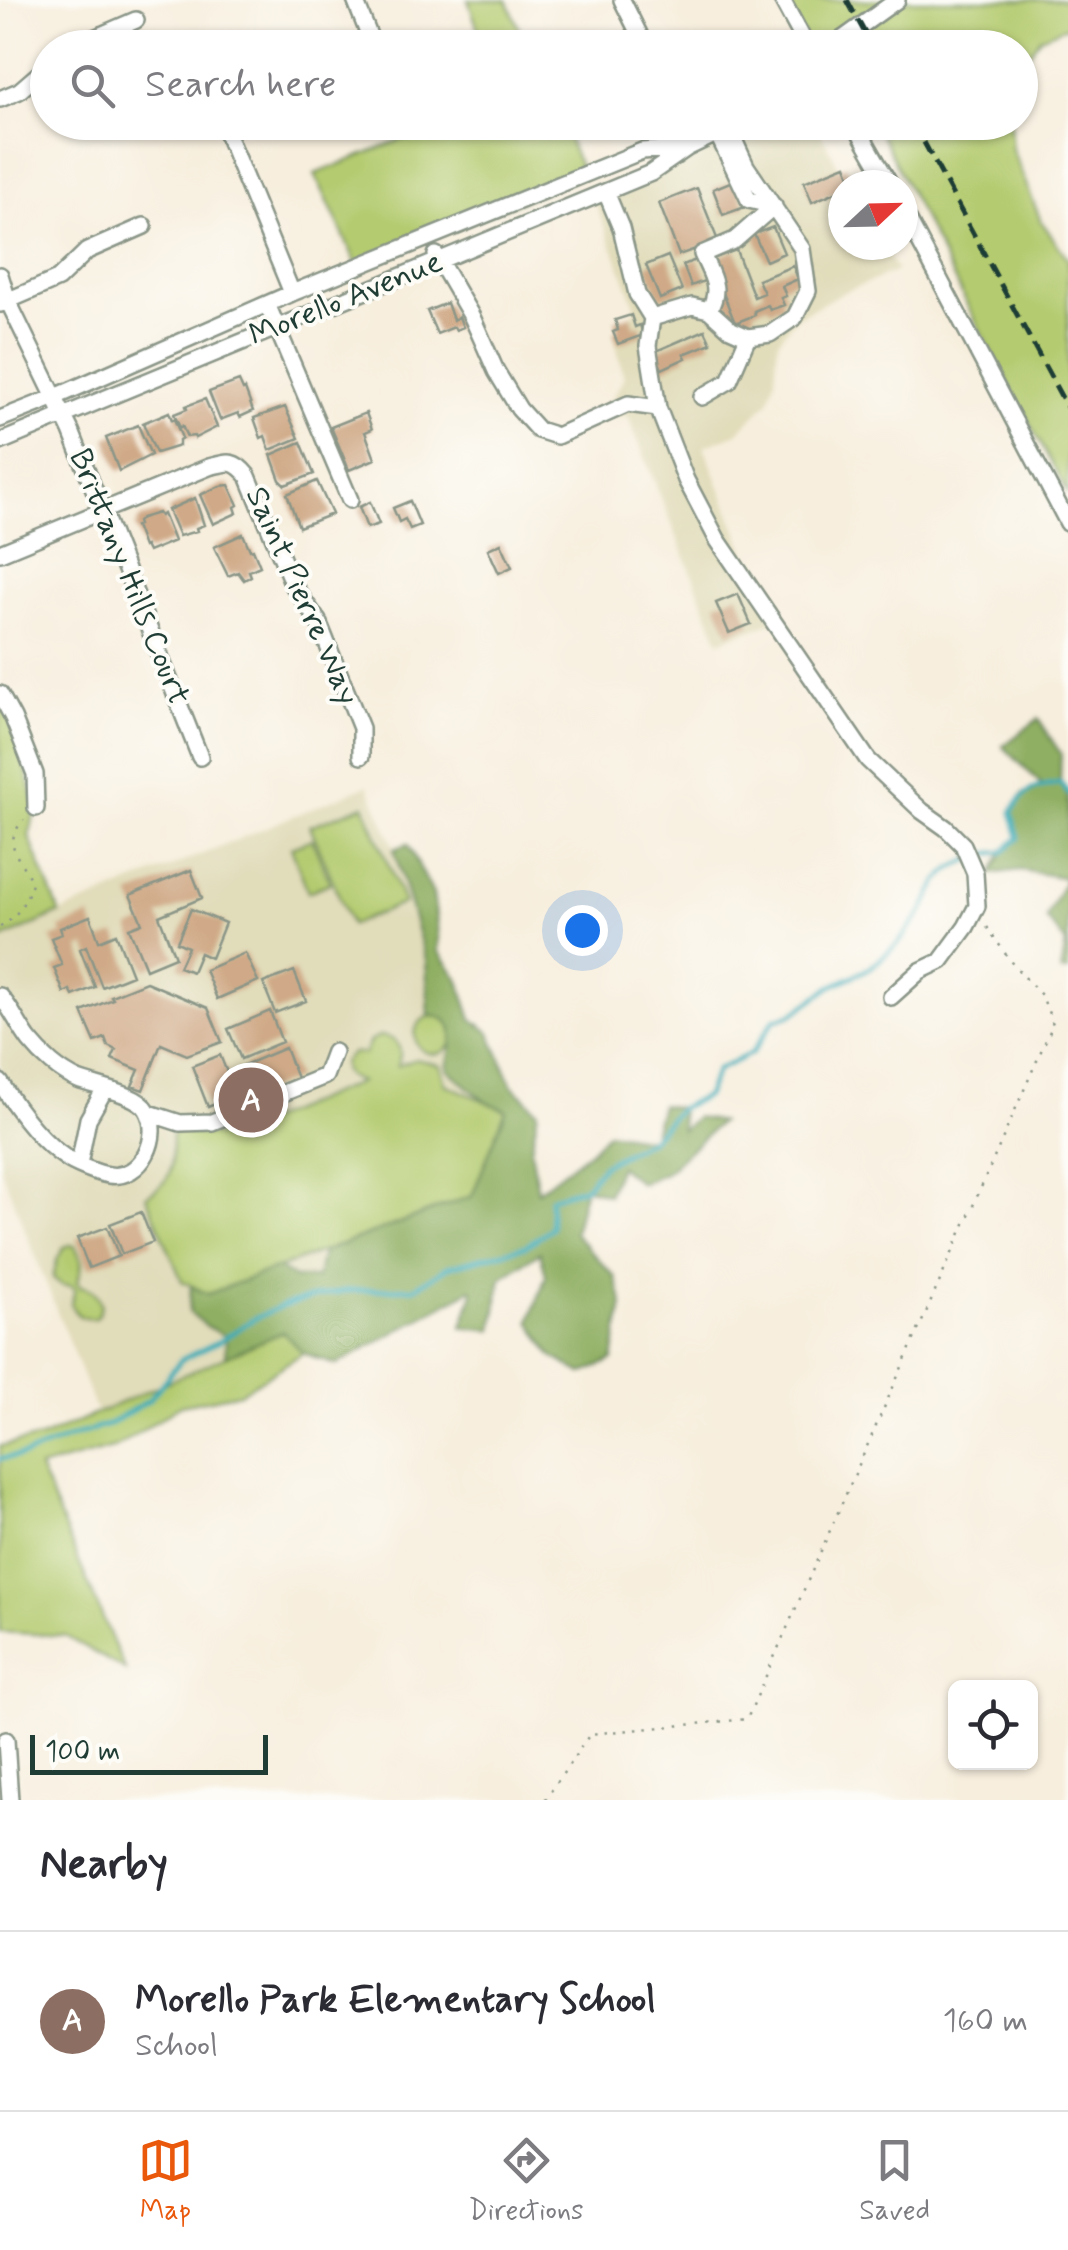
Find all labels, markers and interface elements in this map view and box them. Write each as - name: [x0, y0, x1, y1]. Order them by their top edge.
- search box: [30, 30, 1038, 140]
- icon: search: [65, 58, 120, 113]
- text: Search here: [145, 61, 336, 110]
- north arrow: [828, 170, 918, 260]
- street label: Morello Avenue: [243, 241, 449, 357]
- street label: Brittany Hills Court: [58, 443, 200, 711]
- street label: Saint Pierre Way: [235, 480, 369, 712]
- your location: [557, 905, 608, 956]
- pin: A: [218, 1062, 284, 1138]
- map controls: [948, 1680, 1038, 1770]
- button: locate: [948, 1680, 1038, 1770]
- scale bar: [30, 1730, 268, 1774]
- text: 100 m: [45, 1734, 120, 1771]
- text: Nearby: [40, 1838, 168, 1893]
- text: Morello Park Elementary School: [135, 1976, 656, 2025]
- text: A: [62, 2000, 83, 2042]
- text: 160 m: [943, 2000, 1028, 2042]
- text: School: [135, 2025, 218, 2067]
- tab: Map: [138, 2133, 193, 2230]
- tab: Directions: [469, 2133, 584, 2230]
- tab: Saved: [859, 2133, 930, 2230]

